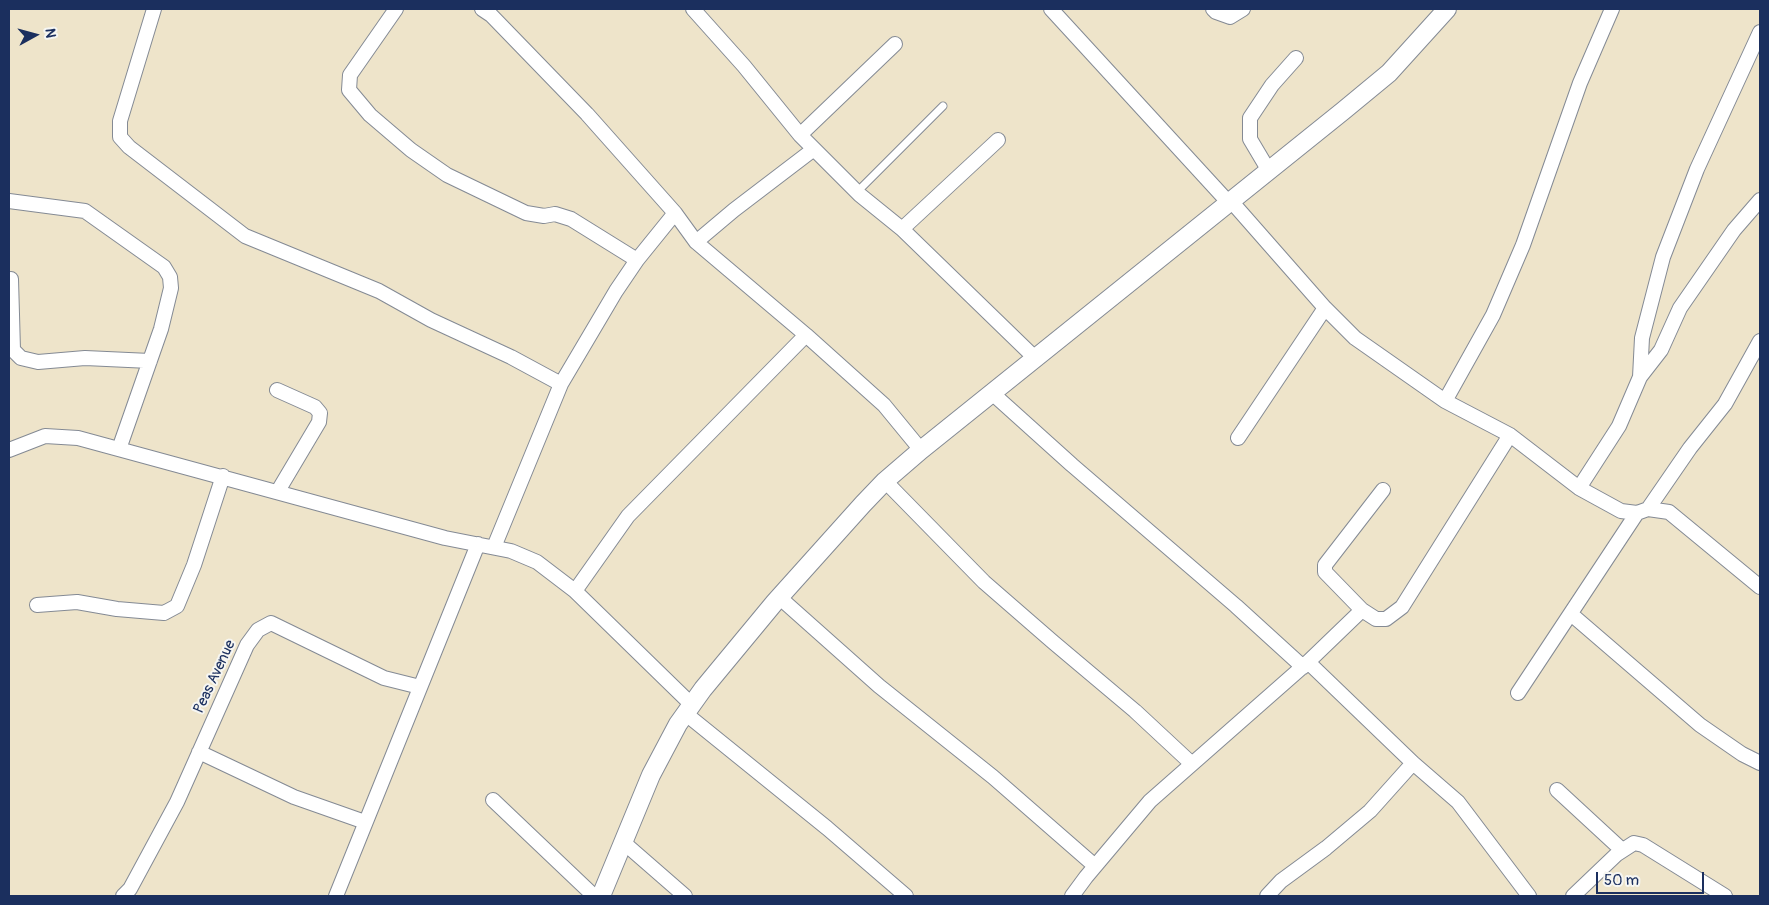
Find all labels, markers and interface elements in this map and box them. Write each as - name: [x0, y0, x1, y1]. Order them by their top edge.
- north arrow: [10, 10, 60, 60]
- text: N: [41, 27, 59, 39]
- street label: Peas Avenue: [190, 638, 240, 716]
- scale bar: [1599, 862, 1706, 894]
- text: 50 m: [1604, 871, 1639, 890]

